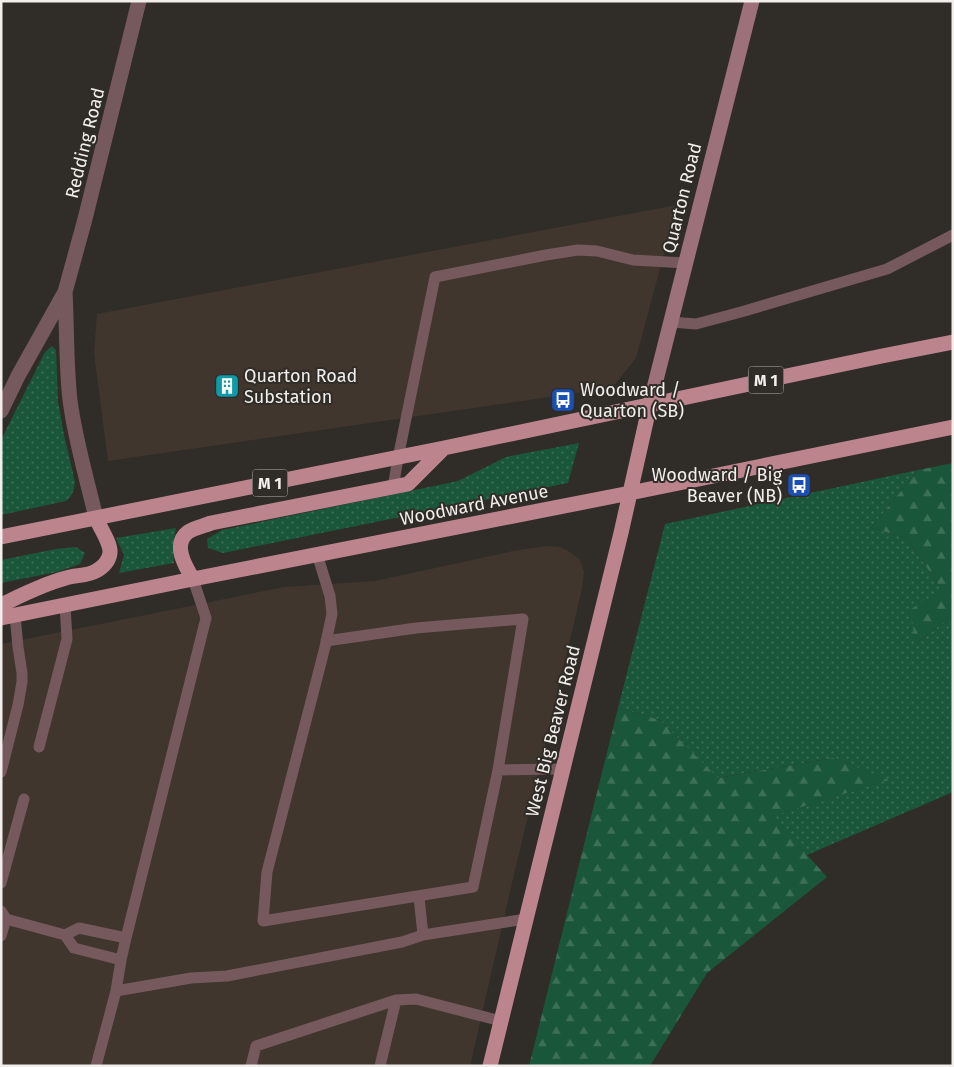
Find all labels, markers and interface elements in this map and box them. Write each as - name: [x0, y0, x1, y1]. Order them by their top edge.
- street label: Redding Road: [61, 85, 109, 201]
- street label: Quarton Road: [658, 140, 706, 256]
- place label: Quarton Road Substation: [244, 365, 357, 408]
- road number: M 1: [748, 366, 784, 394]
- building icon: Quarton Road Substation: [214, 373, 240, 399]
- place label: Woodward / Quarton (SB): [580, 379, 684, 422]
- bus stop icon: Woodward / Quarton (SB): [550, 387, 576, 413]
- place label: Woodward / Big Beaver (NB): [652, 464, 783, 507]
- road number: M 1: [252, 469, 288, 496]
- bus stop icon: Woodward / Big Beaver (NB): [786, 472, 812, 498]
- street label: Woodward Avenue: [398, 480, 550, 530]
- street label: West Big Beaver Road: [521, 643, 585, 819]

